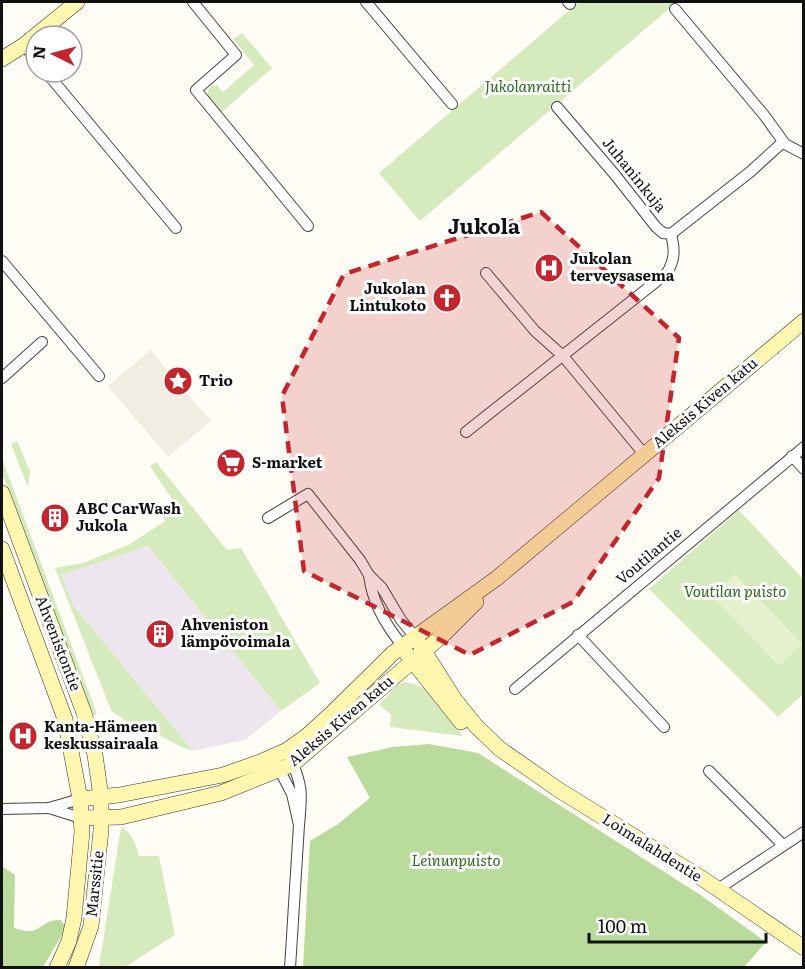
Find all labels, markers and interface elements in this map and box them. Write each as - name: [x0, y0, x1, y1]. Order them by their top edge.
- north arrow: [24, 24, 84, 84]
- text: N: [25, 44, 51, 60]
- park label: Jukolanraitti: [485, 74, 572, 97]
- street label: Juhaninkuja: [598, 131, 673, 217]
- district label: Jukola: [448, 209, 521, 240]
- place label: Jukolan terveysasema: [570, 246, 675, 286]
- hospital icon: Jukolan terveysasema: [533, 252, 565, 284]
- place label: Jukolan Lintukoto: [349, 276, 427, 316]
- church icon: Jukolan Lintukoto: [431, 282, 463, 314]
- street label: Aleksis Kiven katu: [646, 351, 762, 453]
- place icon: Trio: [162, 365, 194, 397]
- place label: Trio: [199, 368, 233, 391]
- supermarket icon: S-market: [215, 447, 247, 479]
- place label: S-market: [252, 450, 323, 473]
- place label: ABC CarWash Jukola: [76, 496, 181, 536]
- building icon: ABC CarWash Jukola: [39, 502, 71, 534]
- street label: Voutilantie: [610, 520, 686, 589]
- park label: Voutilan puisto: [684, 579, 786, 602]
- street label: Ahvenistontie: [31, 591, 88, 694]
- place label: Ahveniston lämpövoimala: [181, 612, 291, 652]
- building icon: Ahveniston lämpövoimala: [144, 618, 176, 650]
- street label: Aleksis Kiven katu: [282, 669, 398, 771]
- place label: Kanta-Hämeen keskussairaala: [44, 714, 159, 754]
- hospital icon: Kanta-Hämeen keskussairaala: [7, 720, 39, 752]
- street label: Loimalahdentie: [598, 807, 707, 887]
- park label: Leinunpuisto: [411, 848, 501, 871]
- street label: Marssitie: [79, 849, 108, 918]
- scale bar: [589, 906, 766, 944]
- text: 100 m: [598, 912, 647, 939]

